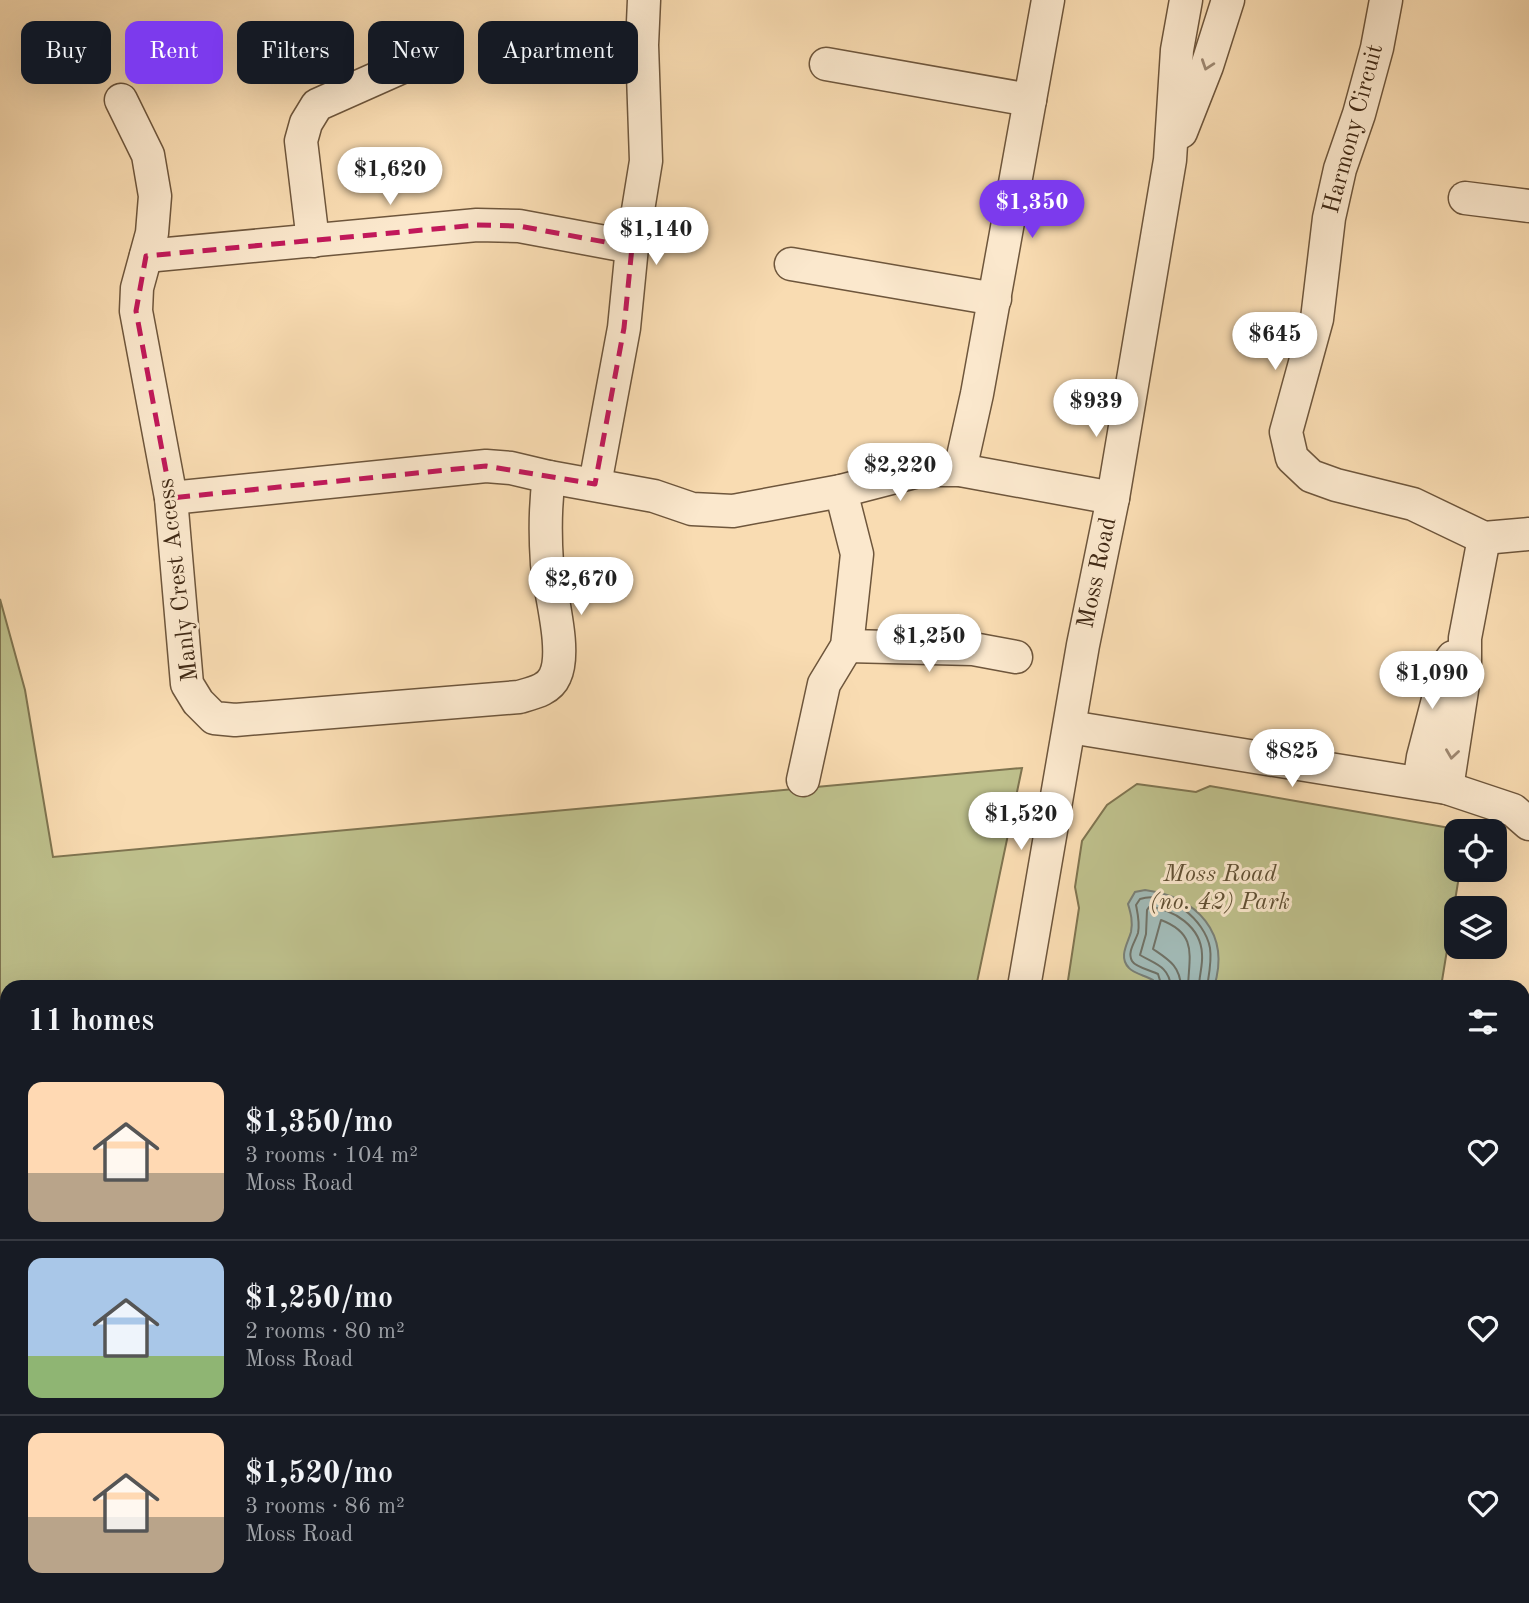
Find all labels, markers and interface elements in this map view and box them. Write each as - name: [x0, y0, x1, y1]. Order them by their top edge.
- chip: Buy: [21, 21, 111, 84]
- chip: Rent: [125, 21, 223, 84]
- chip: Filters: [237, 21, 354, 84]
- chip: New: [368, 21, 464, 84]
- chip: Apartment: [478, 21, 638, 84]
- street label: Harmony Circuit: [1320, 42, 1388, 216]
- one-way arrow: [1201, 58, 1215, 70]
- pin: $1,620: [333, 148, 447, 207]
- text: $1,620: [353, 158, 427, 181]
- pin: $1,350: [975, 180, 1089, 240]
- text: $1,350: [995, 191, 1069, 214]
- pin: $1,140: [599, 208, 713, 267]
- text: $1,140: [619, 218, 693, 241]
- pin: $645: [1234, 312, 1316, 372]
- text: $645: [1248, 323, 1302, 346]
- pin: $939: [1055, 380, 1137, 439]
- text: $939: [1069, 390, 1123, 413]
- pin: $2,220: [843, 444, 957, 503]
- text: $2,220: [863, 454, 937, 477]
- street label: Manly Crest Access: [155, 477, 203, 683]
- street label: Moss Road: [1075, 515, 1121, 631]
- pin: $2,670: [524, 558, 638, 617]
- text: $2,670: [544, 568, 618, 591]
- pin: $1,250: [872, 614, 986, 674]
- text: $1,250: [892, 625, 966, 648]
- pin: $1,090: [1375, 652, 1489, 711]
- text: $1,090: [1395, 662, 1469, 685]
- pin: $825: [1251, 730, 1333, 789]
- text: $825: [1265, 740, 1319, 763]
- one-way arrow: [1445, 748, 1460, 760]
- pin: $1,520: [964, 792, 1078, 852]
- text: $1,520: [984, 803, 1058, 826]
- map controls: [1444, 819, 1507, 959]
- button: locate: [1444, 819, 1507, 882]
- park label: Moss Road (no. 42) Park: [1150, 863, 1290, 915]
- button: layers: [1444, 896, 1507, 959]
- icon: filters: [1464, 1003, 1502, 1041]
- text: 11 homes: [28, 1007, 154, 1037]
- text: $1,350/mo: [245, 1108, 393, 1138]
- icon: home: [84, 1110, 168, 1194]
- icon: heart: [1464, 1133, 1502, 1171]
- text: 3 rooms · 104 m²: [245, 1144, 418, 1167]
- text: Moss Road: [245, 1172, 353, 1195]
- text: $1,250/mo: [245, 1284, 393, 1314]
- icon: home: [84, 1286, 168, 1370]
- icon: heart: [1464, 1309, 1502, 1347]
- text: 2 rooms · 80 m²: [245, 1320, 405, 1343]
- text: Moss Road: [245, 1348, 353, 1371]
- text: $1,520/mo: [245, 1459, 393, 1489]
- icon: home: [84, 1461, 168, 1545]
- icon: heart: [1464, 1484, 1502, 1522]
- text: 3 rooms · 86 m²: [245, 1495, 405, 1518]
- text: Moss Road: [245, 1523, 353, 1546]

